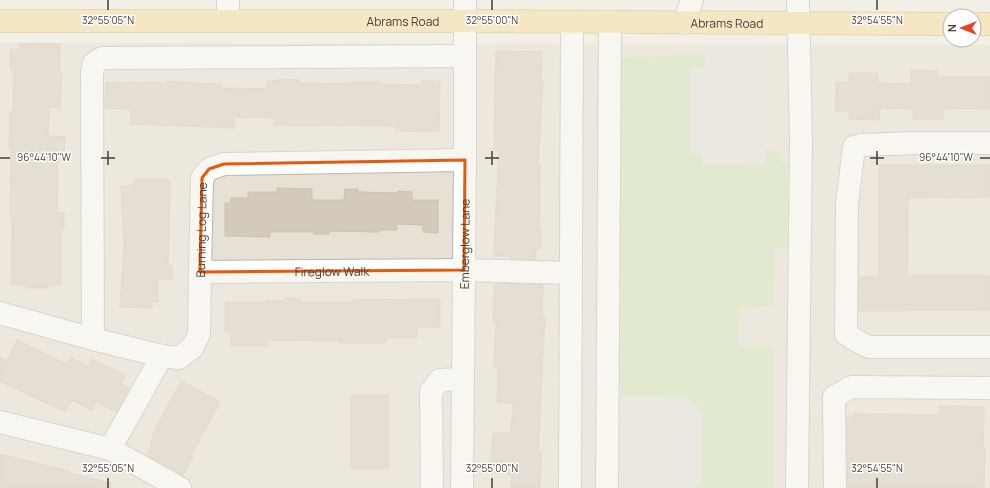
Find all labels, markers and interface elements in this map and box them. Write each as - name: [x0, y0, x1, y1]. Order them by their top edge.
- north arrow: [942, 8, 982, 48]
- text: 32°55'05"N: [82, 13, 134, 27]
- street label: Abrams Road: [367, 13, 439, 30]
- text: 32°55'00"N: [466, 13, 518, 27]
- text: 32°54'55"N: [851, 13, 903, 27]
- street label: Abrams Road: [691, 14, 763, 31]
- text: N: [944, 24, 959, 32]
- text: 96°44'10"W: [17, 150, 72, 164]
- text: 96°44'10"W: [919, 150, 974, 164]
- street label: Burning Log Lane: [191, 182, 210, 278]
- street label: Emberglow Lane: [455, 199, 473, 289]
- street label: Fireglow Walk: [295, 262, 370, 280]
- text: 32°55'05"N: [82, 461, 134, 475]
- text: 32°55'00"N: [466, 461, 518, 475]
- text: 32°54'55"N: [851, 461, 903, 475]

